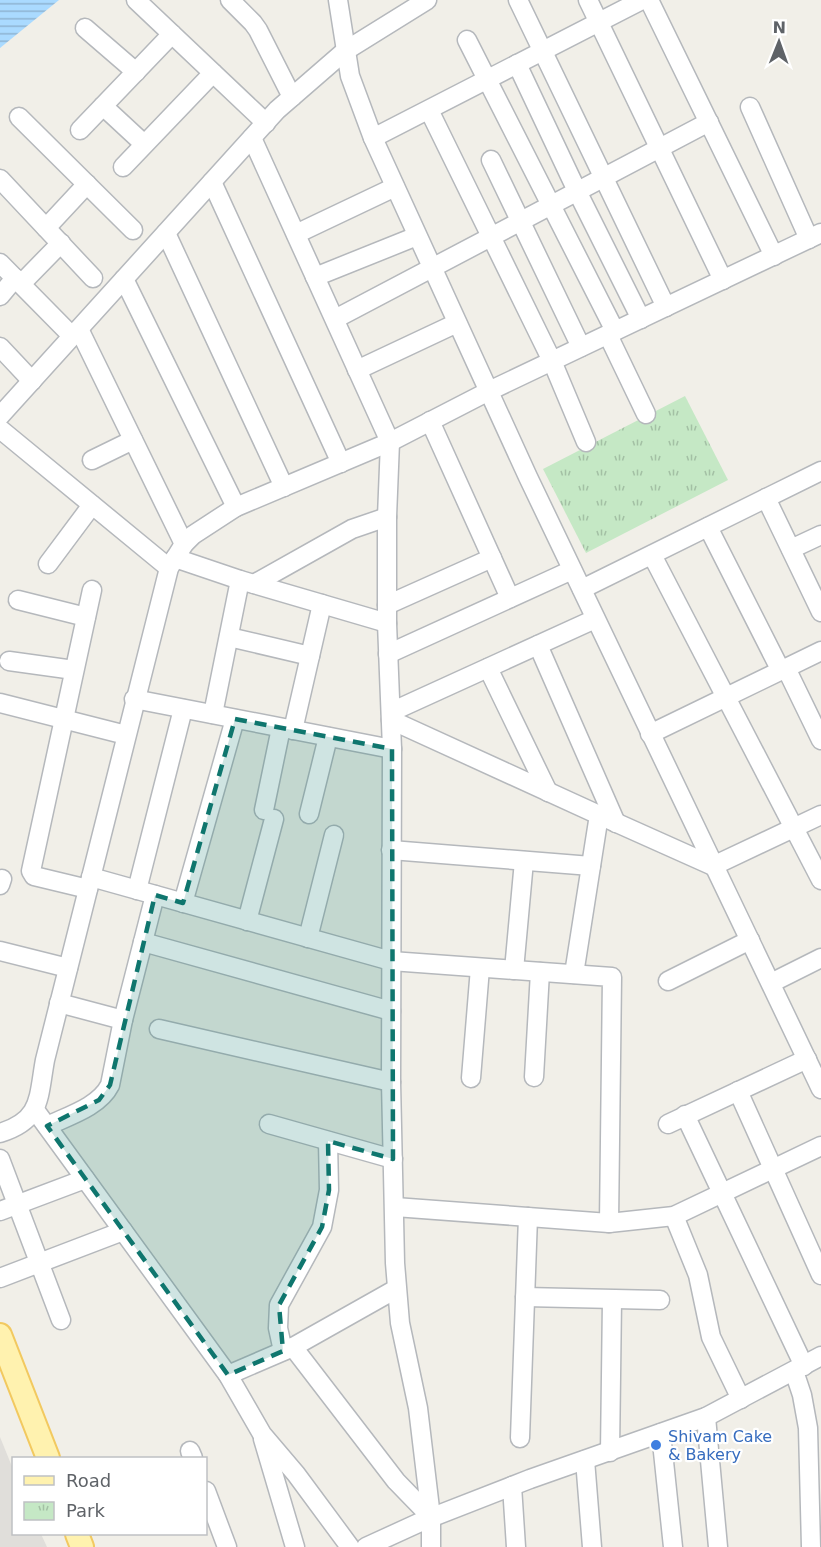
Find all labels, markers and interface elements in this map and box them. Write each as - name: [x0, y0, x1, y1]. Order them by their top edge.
- north arrow: [749, 12, 809, 72]
- text: N: [772, 18, 786, 37]
- place label: Shivam Cake & Bakery: [668, 1427, 772, 1464]
- marker: Shivam Cake & Bakery: [649, 1438, 663, 1452]
- legend: [12, 1457, 207, 1535]
- text: Road: [66, 1470, 111, 1491]
- text: Park: [66, 1500, 105, 1521]

